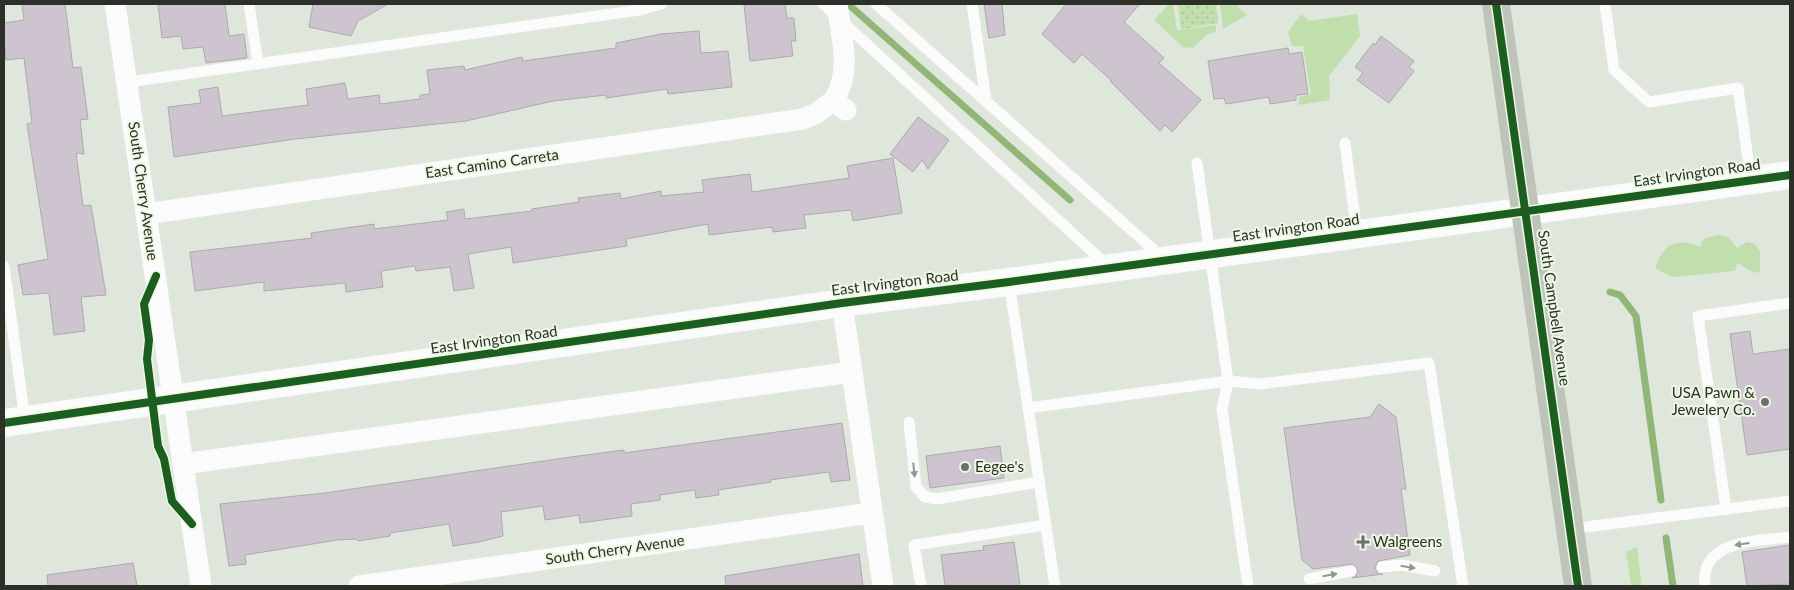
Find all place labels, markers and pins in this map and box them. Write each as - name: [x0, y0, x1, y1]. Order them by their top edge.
- place label: USA Pawn & Jewelery Co.: [1671, 383, 1755, 418]
- marker: USA Pawn & Jewelery Co.: [1759, 396, 1771, 408]
- place label: Eegee's: [975, 457, 1024, 475]
- marker: Eegee's: [959, 461, 971, 473]
- place label: Walgreens: [1373, 532, 1442, 550]
- marker: Walgreens: [1357, 536, 1369, 548]

